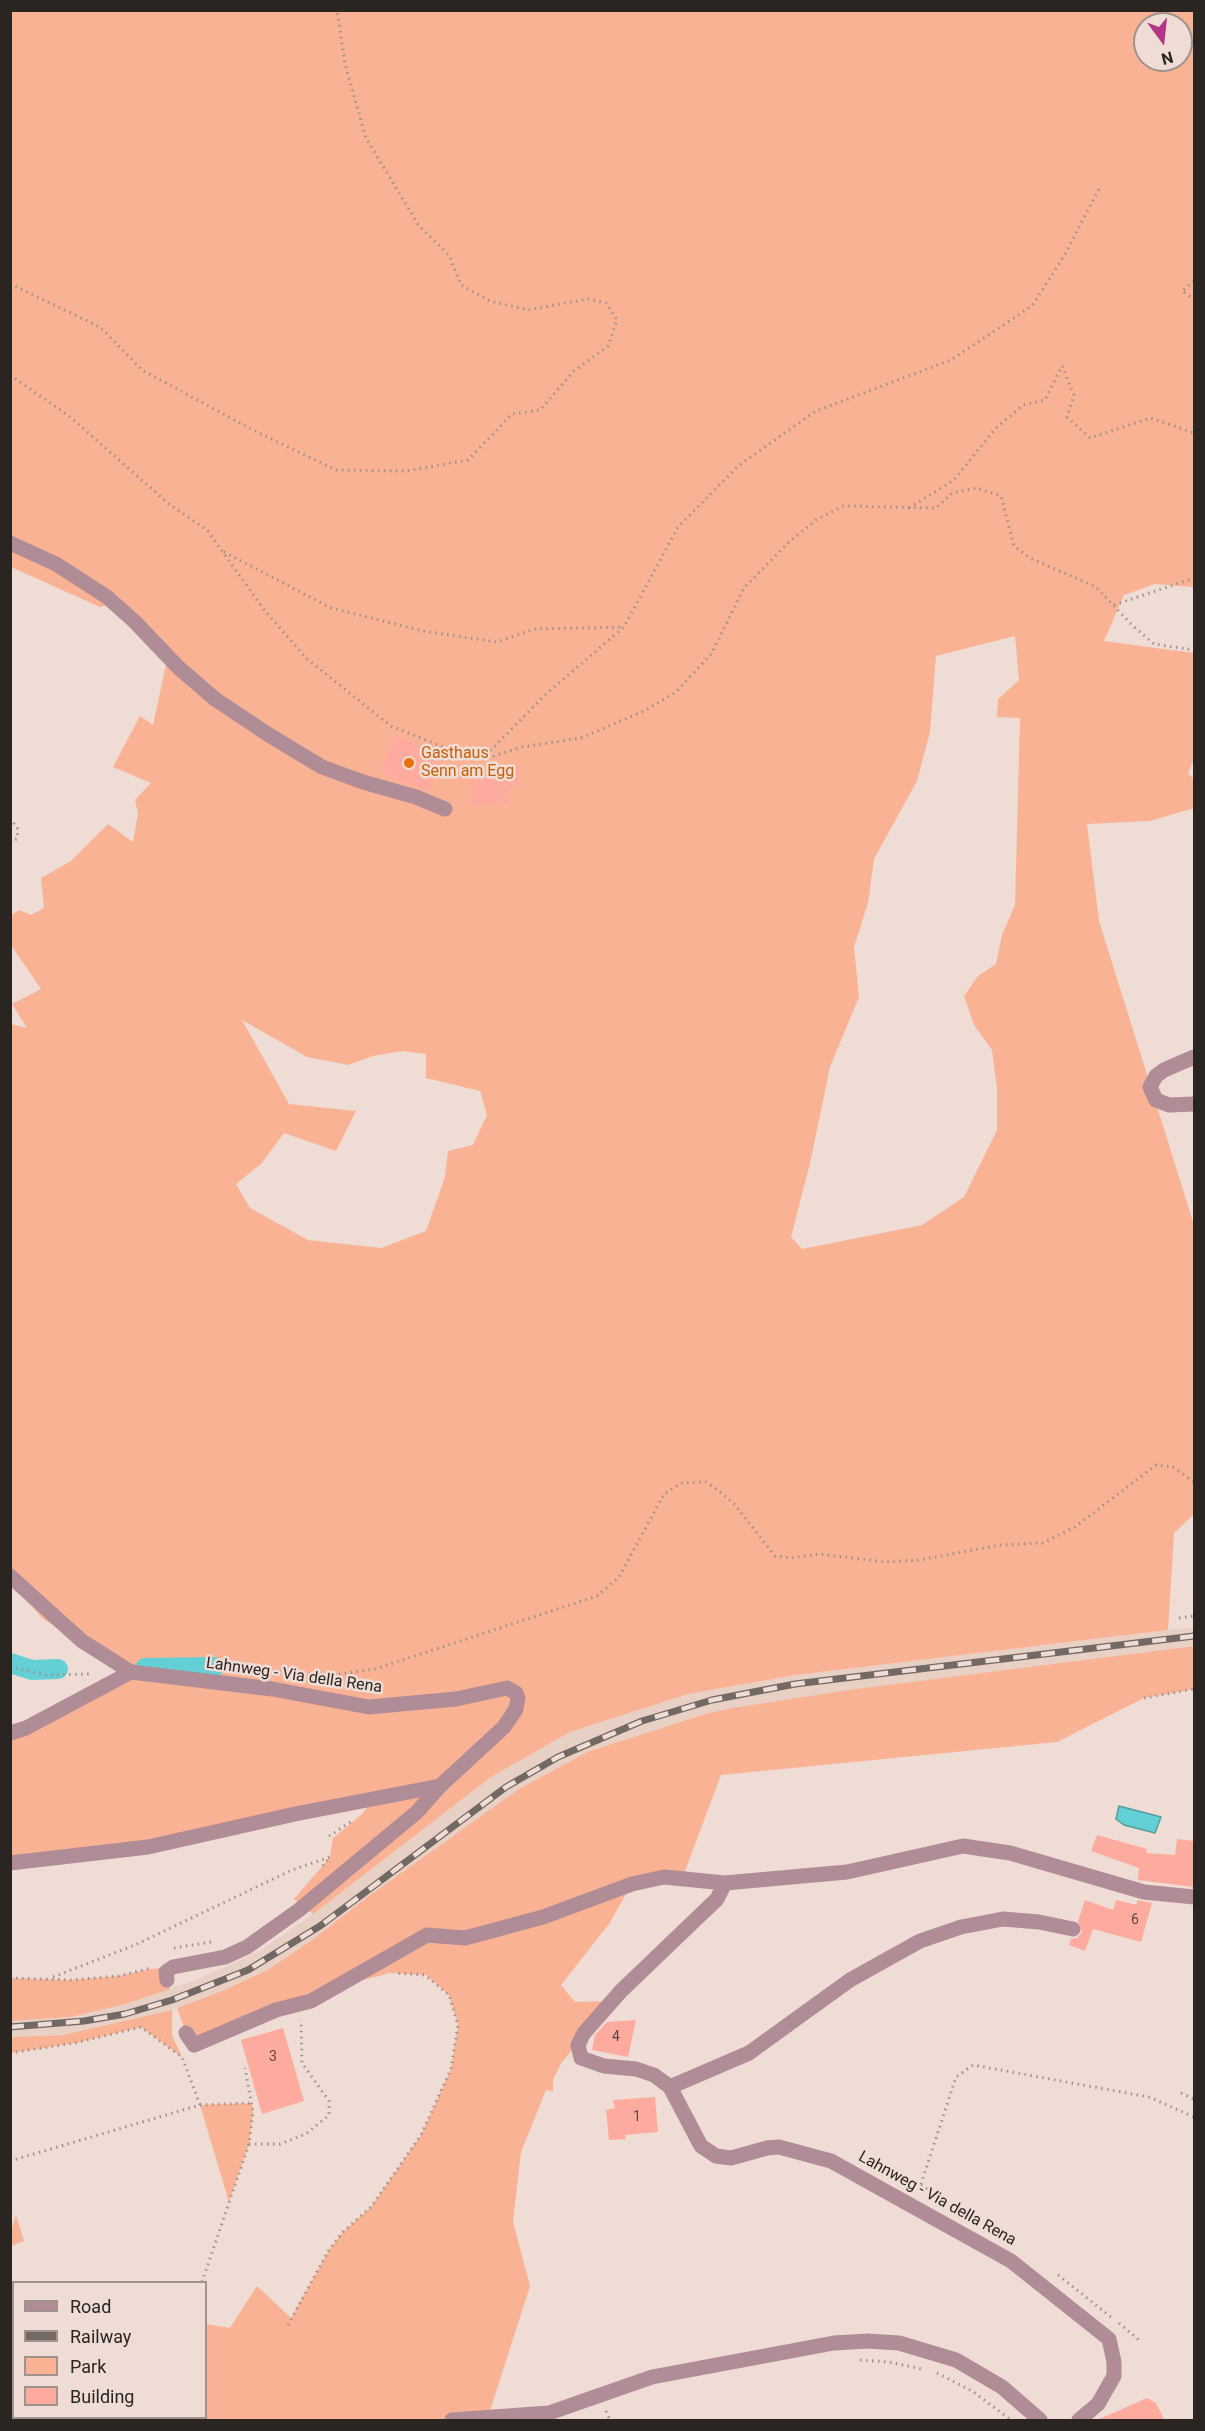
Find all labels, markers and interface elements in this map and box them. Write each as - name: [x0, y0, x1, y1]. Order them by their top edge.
- north arrow: [1133, 12, 1193, 72]
- text: N: [1159, 47, 1175, 69]
- place label: Gasthaus Senn am Egg: [421, 744, 514, 782]
- marker: Gasthaus Senn am Egg: [402, 756, 416, 770]
- street label: Lahnweg - Via della Rena: [205, 1654, 383, 1698]
- house number: 6: [1131, 1912, 1139, 1928]
- house number: 4: [612, 2029, 620, 2045]
- house number: 3: [269, 2049, 277, 2065]
- house number: 1: [633, 2109, 641, 2125]
- street label: Lahnweg - Via della Rena: [855, 2148, 1019, 2250]
- legend: [12, 2281, 207, 2419]
- text: Road: [70, 2296, 111, 2317]
- text: Railway: [70, 2326, 131, 2347]
- text: Park: [70, 2356, 106, 2377]
- text: Building: [70, 2386, 134, 2407]

